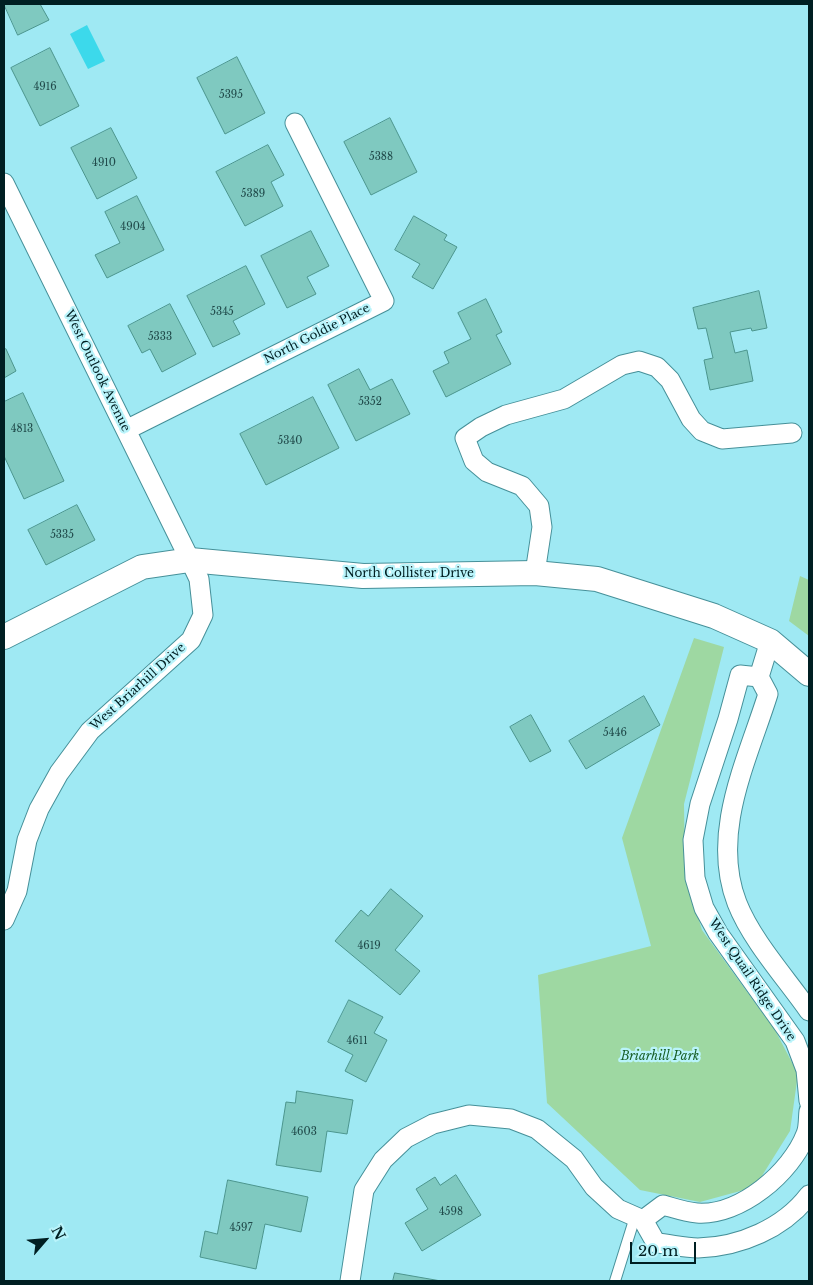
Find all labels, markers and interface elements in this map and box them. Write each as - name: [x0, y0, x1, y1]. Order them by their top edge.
- house number: 4916: [33, 81, 57, 93]
- house number: 5395: [219, 89, 243, 101]
- house number: 5388: [369, 151, 393, 163]
- house number: 4910: [92, 157, 116, 169]
- house number: 5389: [241, 188, 265, 200]
- house number: 4904: [120, 221, 146, 233]
- street label: North Goldie Place: [262, 301, 372, 367]
- house number: 5345: [210, 306, 234, 318]
- street label: West Outlook Avenue: [61, 308, 133, 434]
- house number: 5333: [148, 331, 172, 343]
- house number: 5352: [358, 396, 382, 408]
- house number: 4813: [11, 423, 33, 435]
- house number: 5340: [278, 435, 302, 447]
- house number: 5335: [50, 529, 74, 541]
- street label: North Collister Drive: [344, 567, 474, 581]
- street label: West Briarhill Drive: [88, 641, 188, 733]
- house number: 5446: [603, 727, 627, 739]
- street label: West Quail Ridge Drive: [706, 916, 798, 1044]
- house number: 4619: [357, 940, 381, 952]
- house number: 4611: [346, 1035, 368, 1047]
- park label: Briarhill Park: [621, 1050, 699, 1064]
- house number: 4603: [291, 1126, 317, 1138]
- house number: 4598: [439, 1206, 463, 1218]
- north arrow: [20, 1215, 70, 1265]
- house number: 4597: [230, 1222, 252, 1234]
- text: N: [47, 1223, 69, 1243]
- scale bar: [633, 1232, 699, 1264]
- text: 20 m: [638, 1241, 678, 1260]

